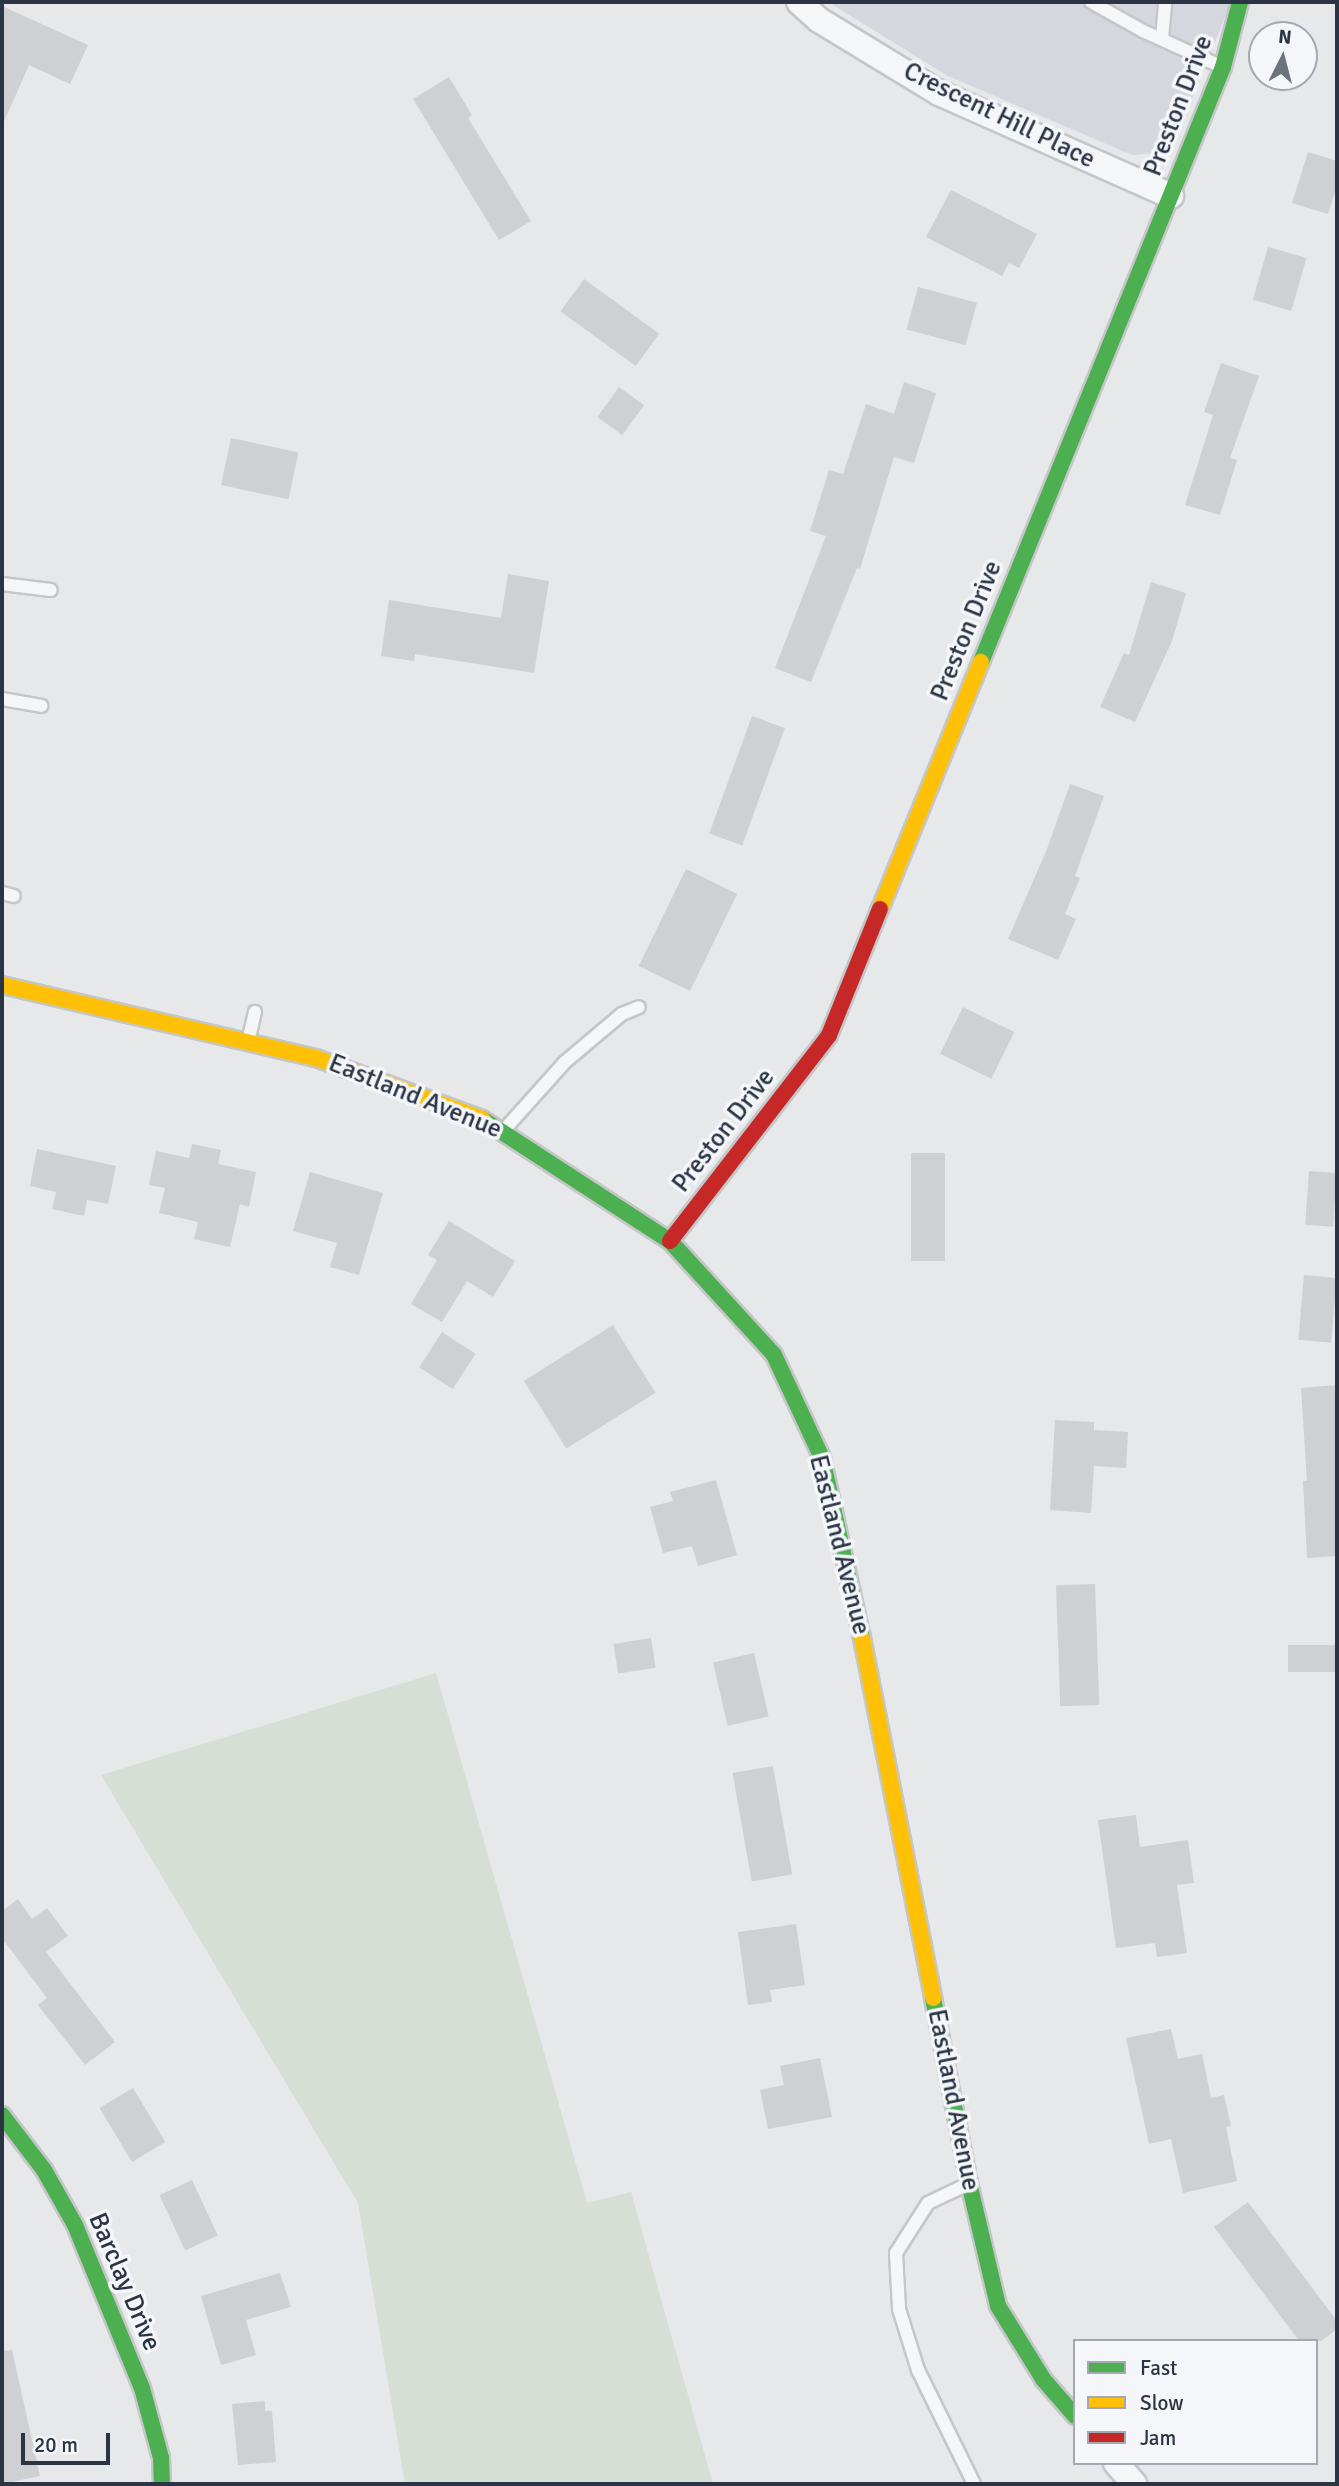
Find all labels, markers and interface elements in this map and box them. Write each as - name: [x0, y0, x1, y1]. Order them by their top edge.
- north arrow: [1248, 21, 1318, 91]
- text: N: [1277, 24, 1293, 50]
- street label: Preston Drive: [1138, 31, 1220, 181]
- street label: Crescent Hill Place: [898, 56, 1100, 176]
- street label: Preston Drive: [925, 556, 1009, 706]
- street label: Eastland Avenue: [324, 1048, 506, 1146]
- street label: Preston Drive: [666, 1063, 782, 1199]
- street label: Eastland Avenue: [802, 1452, 876, 1638]
- street label: Eastland Avenue: [920, 2007, 986, 2193]
- street label: Barclay Drive: [81, 2208, 167, 2356]
- legend: [1073, 2339, 1318, 2465]
- text: Fast: [1140, 2355, 1177, 2381]
- text: Slow: [1140, 2390, 1184, 2416]
- scale bar: [24, 2420, 114, 2464]
- text: Jam: [1140, 2425, 1176, 2451]
- text: 20 m: [34, 2432, 78, 2458]

